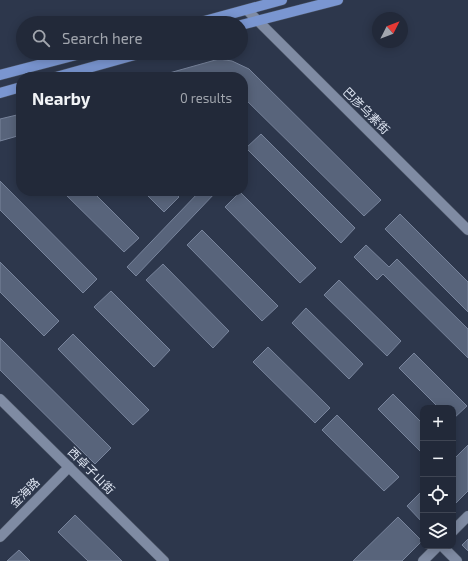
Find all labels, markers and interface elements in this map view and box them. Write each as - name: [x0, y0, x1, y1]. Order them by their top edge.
- north arrow: [372, 12, 408, 48]
- search box: [16, 16, 248, 60]
- icon: search: [30, 27, 52, 49]
- text: Search here: [62, 29, 143, 47]
- street label: 巴彦乌素街: [341, 84, 393, 136]
- text: Nearby: [32, 88, 90, 108]
- text: 0 results: [180, 90, 232, 106]
- map controls: [420, 405, 456, 549]
- button: +: [420, 405, 456, 441]
- button: −: [420, 441, 456, 477]
- street label: 西卓子山街: [66, 444, 118, 496]
- street label: 金海路: [7, 475, 42, 510]
- button: locate: [420, 477, 456, 513]
- button: layers: [420, 513, 456, 549]

